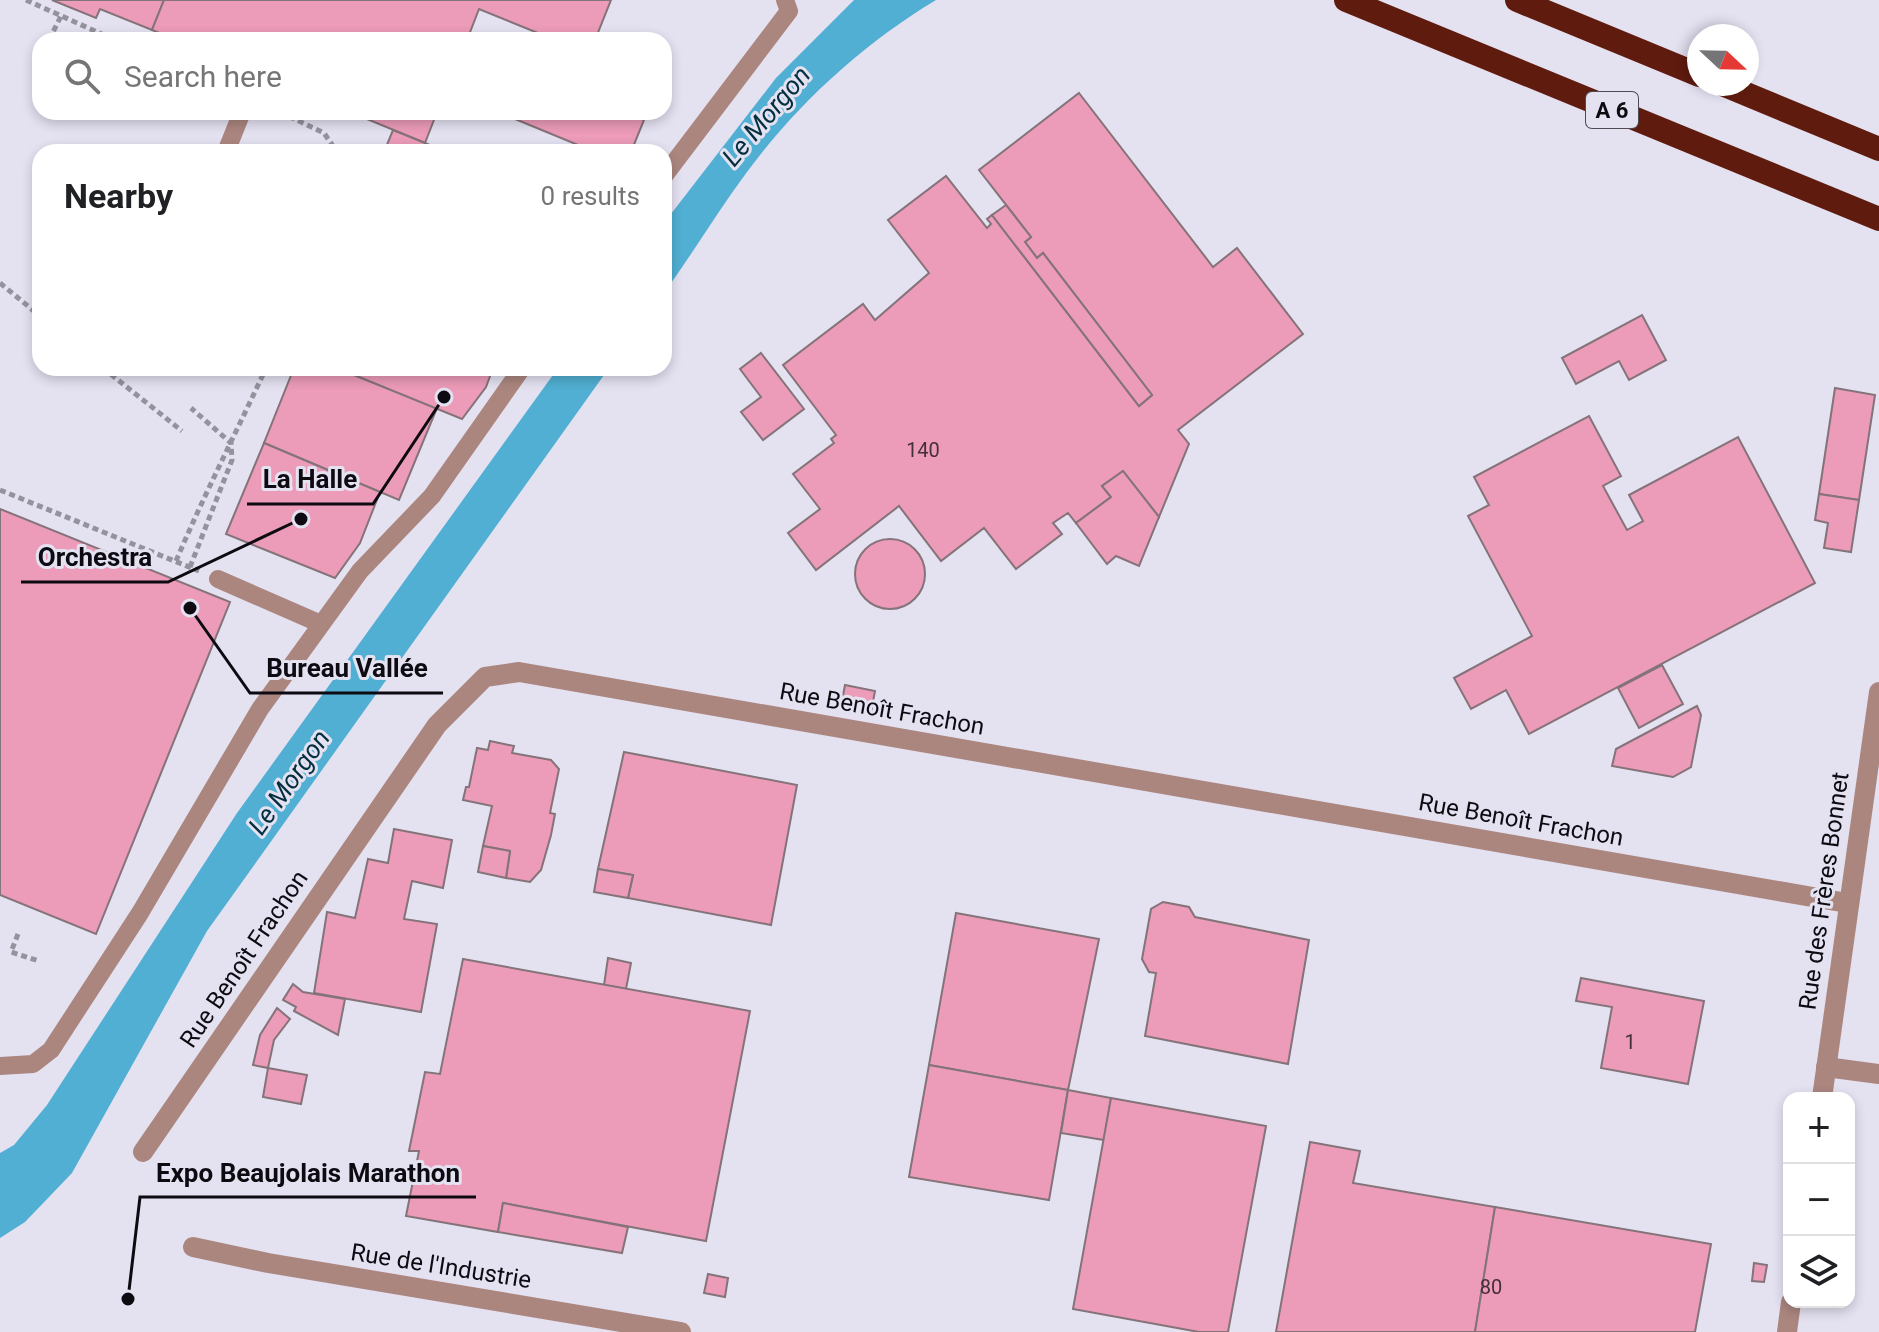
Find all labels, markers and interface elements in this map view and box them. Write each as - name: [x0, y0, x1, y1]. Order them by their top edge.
- north arrow: [1687, 24, 1759, 96]
- search box: [32, 32, 672, 120]
- icon: search: [60, 54, 104, 98]
- text: Search here: [124, 59, 282, 94]
- water label: Le Morgon: [716, 60, 816, 172]
- road number: A 6: [1586, 92, 1638, 128]
- text: Nearby: [64, 176, 173, 216]
- text: 0 results: [541, 181, 640, 211]
- house number: 140: [906, 438, 940, 462]
- callout: La Halle: [247, 454, 373, 504]
- text: La Halle: [263, 464, 357, 494]
- callout: Orchestra: [21, 532, 168, 582]
- text: Orchestra: [38, 542, 152, 572]
- callout: Bureau Vallée: [250, 643, 443, 693]
- text: Bureau Vallée: [266, 653, 428, 683]
- street label: Rue Benoît Frachon: [777, 677, 987, 741]
- water label: Le Morgon: [242, 724, 336, 840]
- street label: Rue des Frères Bonnet: [1793, 770, 1855, 1012]
- street label: Rue Benoît Frachon: [1416, 788, 1626, 852]
- street label: Rue Benoît Frachon: [174, 865, 314, 1053]
- house number: 1: [1624, 1030, 1636, 1054]
- map controls: [1783, 1092, 1855, 1308]
- button: +: [1783, 1092, 1855, 1164]
- callout: Expo Beaujolais Marathon: [140, 1147, 476, 1197]
- text: Expo Beaujolais Marathon: [156, 1158, 460, 1188]
- button: −: [1783, 1164, 1855, 1236]
- button: layers: [1783, 1236, 1855, 1308]
- street label: Rue de l'Industrie: [349, 1238, 533, 1294]
- house number: 80: [1480, 1275, 1502, 1299]

